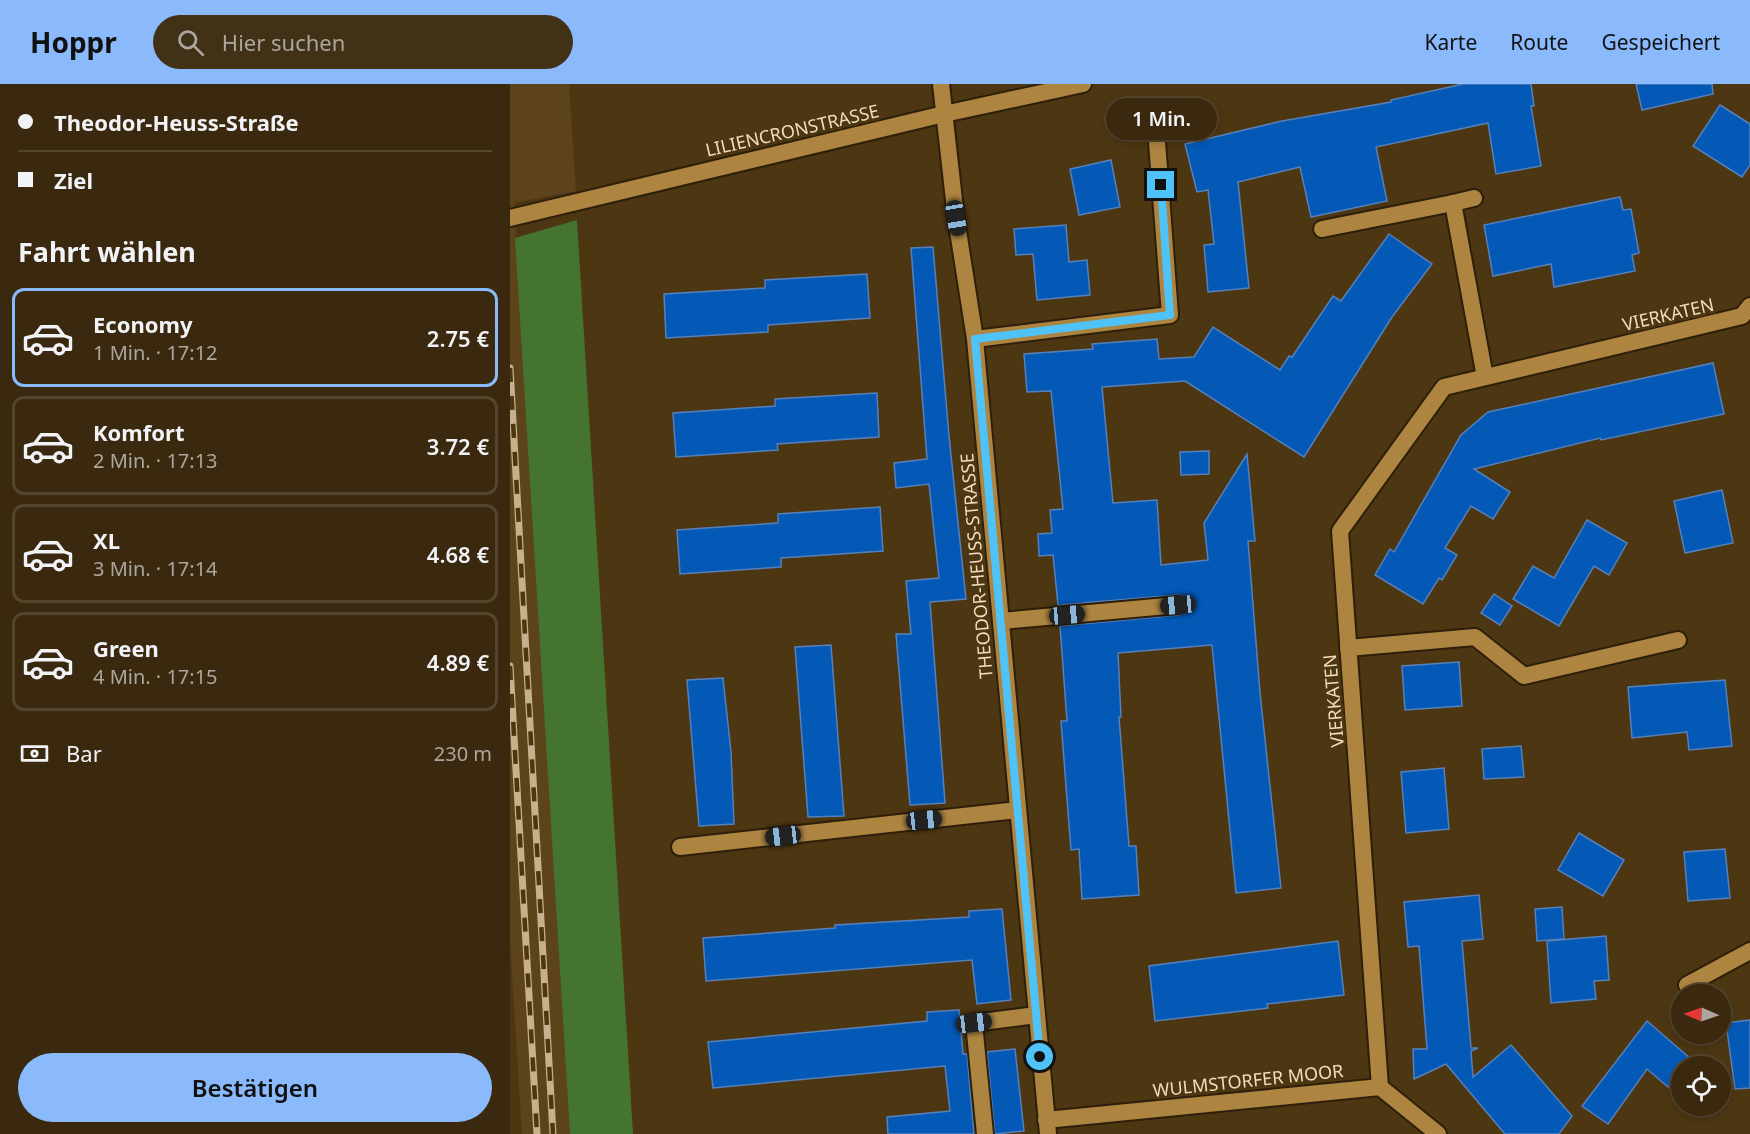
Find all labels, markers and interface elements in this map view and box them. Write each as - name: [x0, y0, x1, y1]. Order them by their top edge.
- search box: [153, 15, 573, 69]
- text: Hoppr: [30, 23, 117, 61]
- icon: search: [174, 26, 207, 59]
- text: Hier suchen: [222, 27, 345, 57]
- text: Karte: [1424, 28, 1477, 56]
- text: Route: [1510, 28, 1568, 56]
- text: Gespeichert: [1601, 28, 1720, 56]
- street label: LILIENCRONSTRASSE: [703, 98, 881, 162]
- callout: 1 Min.: [1106, 98, 1216, 140]
- text: 1 Min.: [1132, 105, 1191, 132]
- text: Theodor-Heuss-Straße: [54, 107, 299, 137]
- text: Ziel: [54, 165, 93, 195]
- route end: [1147, 171, 1174, 198]
- car: [944, 199, 968, 237]
- text: Fahrt wählen: [18, 233, 196, 270]
- street label: VIERKATEN: [1620, 292, 1716, 336]
- text: Economy: [93, 309, 192, 339]
- icon: car: [21, 311, 75, 365]
- text: 2.75 €: [427, 323, 489, 353]
- text: 1 Min. · 17:12: [93, 339, 218, 366]
- text: Komfort: [93, 417, 184, 447]
- icon: car: [21, 419, 75, 473]
- text: 3.72 €: [427, 431, 489, 461]
- text: 2 Min. · 17:13: [93, 447, 218, 474]
- street label: THEODOR-HEUSS-STRASSE: [954, 452, 998, 680]
- text: XL: [93, 525, 120, 555]
- icon: car: [21, 527, 75, 581]
- text: 4.68 €: [427, 539, 489, 569]
- text: 3 Min. · 17:14: [93, 555, 218, 582]
- car: [1159, 594, 1197, 616]
- car: [1048, 604, 1086, 626]
- text: Green: [93, 633, 159, 663]
- icon: car: [21, 635, 75, 689]
- text: 4.89 €: [427, 647, 489, 677]
- street label: VIERKATEN: [1317, 654, 1349, 748]
- text: 4 Min. · 17:15: [93, 663, 218, 690]
- icon: cash: [18, 737, 51, 770]
- text: Bar: [66, 738, 102, 768]
- text: 230 m: [434, 740, 492, 767]
- car: [905, 809, 943, 831]
- car: [764, 825, 802, 847]
- north arrow: [1671, 984, 1731, 1044]
- map controls: [1671, 984, 1731, 1116]
- car: [955, 1012, 993, 1034]
- route start: [1026, 1043, 1053, 1070]
- button: Bestätigen: [18, 1053, 492, 1122]
- button: locate: [1671, 1056, 1731, 1116]
- street label: WULMSTORFER MOOR: [1152, 1058, 1344, 1102]

